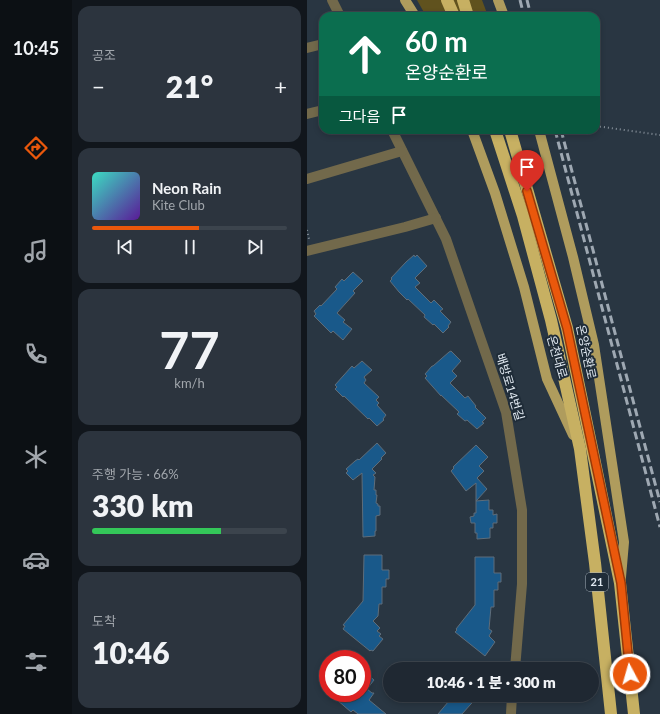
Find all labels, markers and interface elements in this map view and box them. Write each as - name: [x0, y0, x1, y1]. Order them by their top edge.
- text: 60 m: [405, 24, 468, 58]
- icon: ahead: [339, 28, 391, 80]
- text: 10:45: [13, 37, 59, 59]
- text: 공조: [92, 47, 116, 63]
- text: 온양순환로: [405, 61, 488, 83]
- text: 21°: [166, 68, 213, 104]
- text: −: [92, 73, 105, 100]
- text: +: [274, 73, 287, 100]
- icon: arrive: [388, 104, 410, 126]
- text: 그다음: [339, 107, 380, 125]
- icon: directions: [22, 134, 50, 162]
- pin: [510, 150, 544, 191]
- icon: arrive: [516, 156, 538, 178]
- text: Neon Rain: [152, 179, 221, 197]
- text: Kite Club: [152, 197, 205, 213]
- icon: previous: [114, 236, 136, 258]
- icon: pause: [179, 236, 201, 258]
- icon: next: [244, 236, 266, 258]
- icon: music: [22, 237, 50, 265]
- text: 77: [159, 318, 220, 380]
- street label: 온양순환로: [573, 323, 600, 380]
- street label: 온천대로: [544, 334, 571, 380]
- icon: phone: [22, 340, 50, 368]
- street label: 배방로14번길: [493, 352, 528, 422]
- text: km/h: [174, 375, 205, 391]
- icon: climate: [22, 443, 50, 471]
- text: 주행 가능 · 66%: [92, 466, 179, 482]
- text: 330 km: [92, 487, 193, 523]
- icon: car: [22, 546, 50, 574]
- road number: 21: [586, 573, 608, 591]
- text: 도착: [92, 613, 116, 629]
- text: 10:46: [92, 634, 170, 670]
- icon: filters: [22, 648, 50, 676]
- speed limit sign: 80: [319, 650, 371, 702]
- position arrow: [609, 653, 651, 695]
- text: 10:46 · 1 분 · 300 m: [426, 673, 556, 691]

